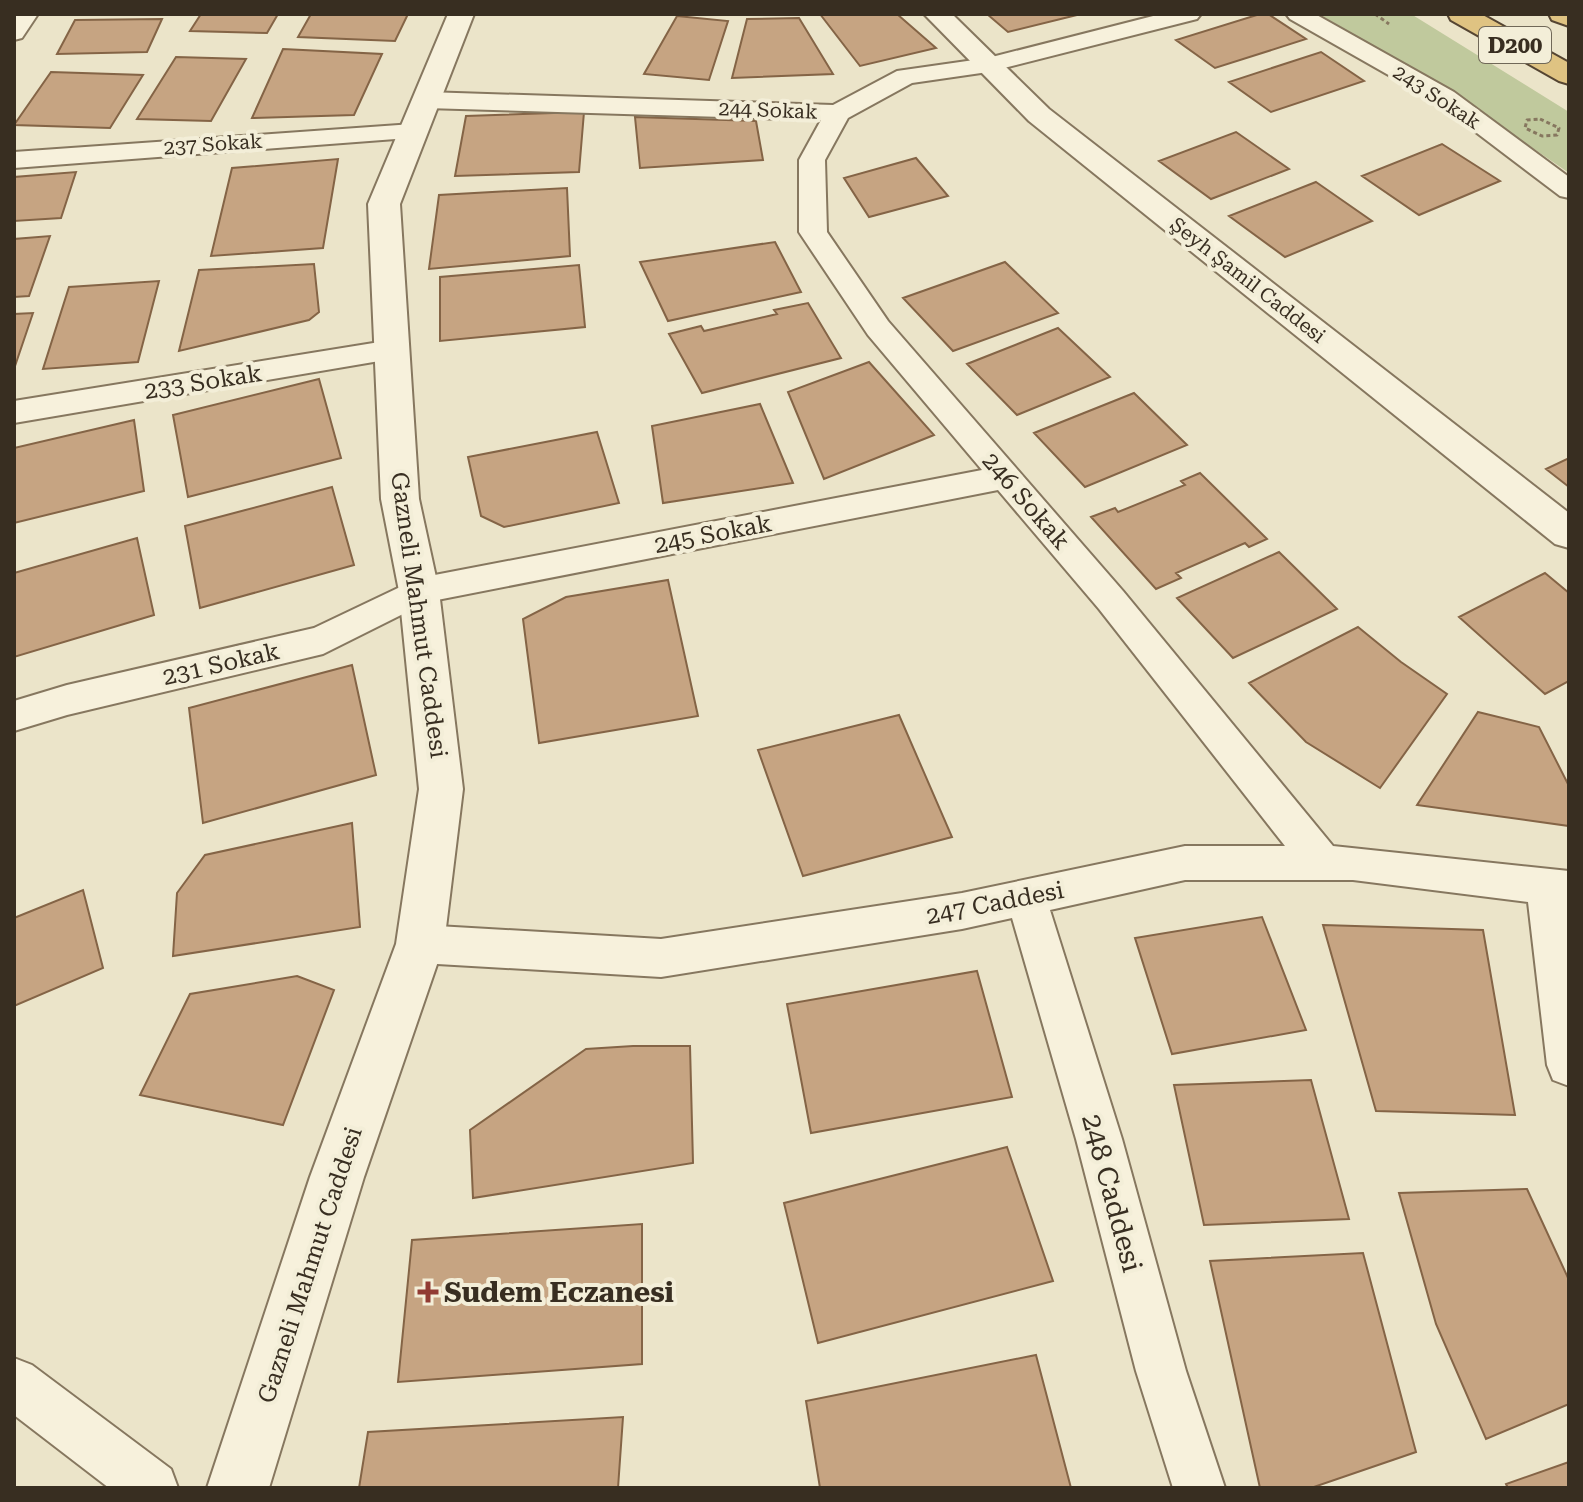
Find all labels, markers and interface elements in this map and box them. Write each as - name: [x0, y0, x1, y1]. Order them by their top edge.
- road number: D200: [1479, 27, 1551, 63]
- street label: 243 Sokak: [1389, 60, 1485, 134]
- street label: 244 Sokak: [718, 96, 818, 124]
- street label: 237 Sokak: [163, 129, 264, 159]
- street label: Şeyh Şamil Caddesi: [1166, 212, 1330, 348]
- street label: 233 Sokak: [142, 359, 264, 405]
- street label: 246 Sokak: [976, 447, 1076, 555]
- street label: Gazneli Mahmut Caddesi: [385, 470, 453, 760]
- street label: 245 Sokak: [652, 509, 774, 559]
- street label: 231 Sokak: [160, 637, 282, 691]
- street label: 247 Caddesi: [924, 876, 1066, 930]
- street label: 248 Caddesi: [1075, 1110, 1149, 1276]
- street label: Gazneli Mahmut Caddesi: [252, 1123, 368, 1407]
- place label: Sudem Eczanesi: [444, 1276, 674, 1309]
- marker: Sudem Eczanesi: [419, 1283, 437, 1301]

